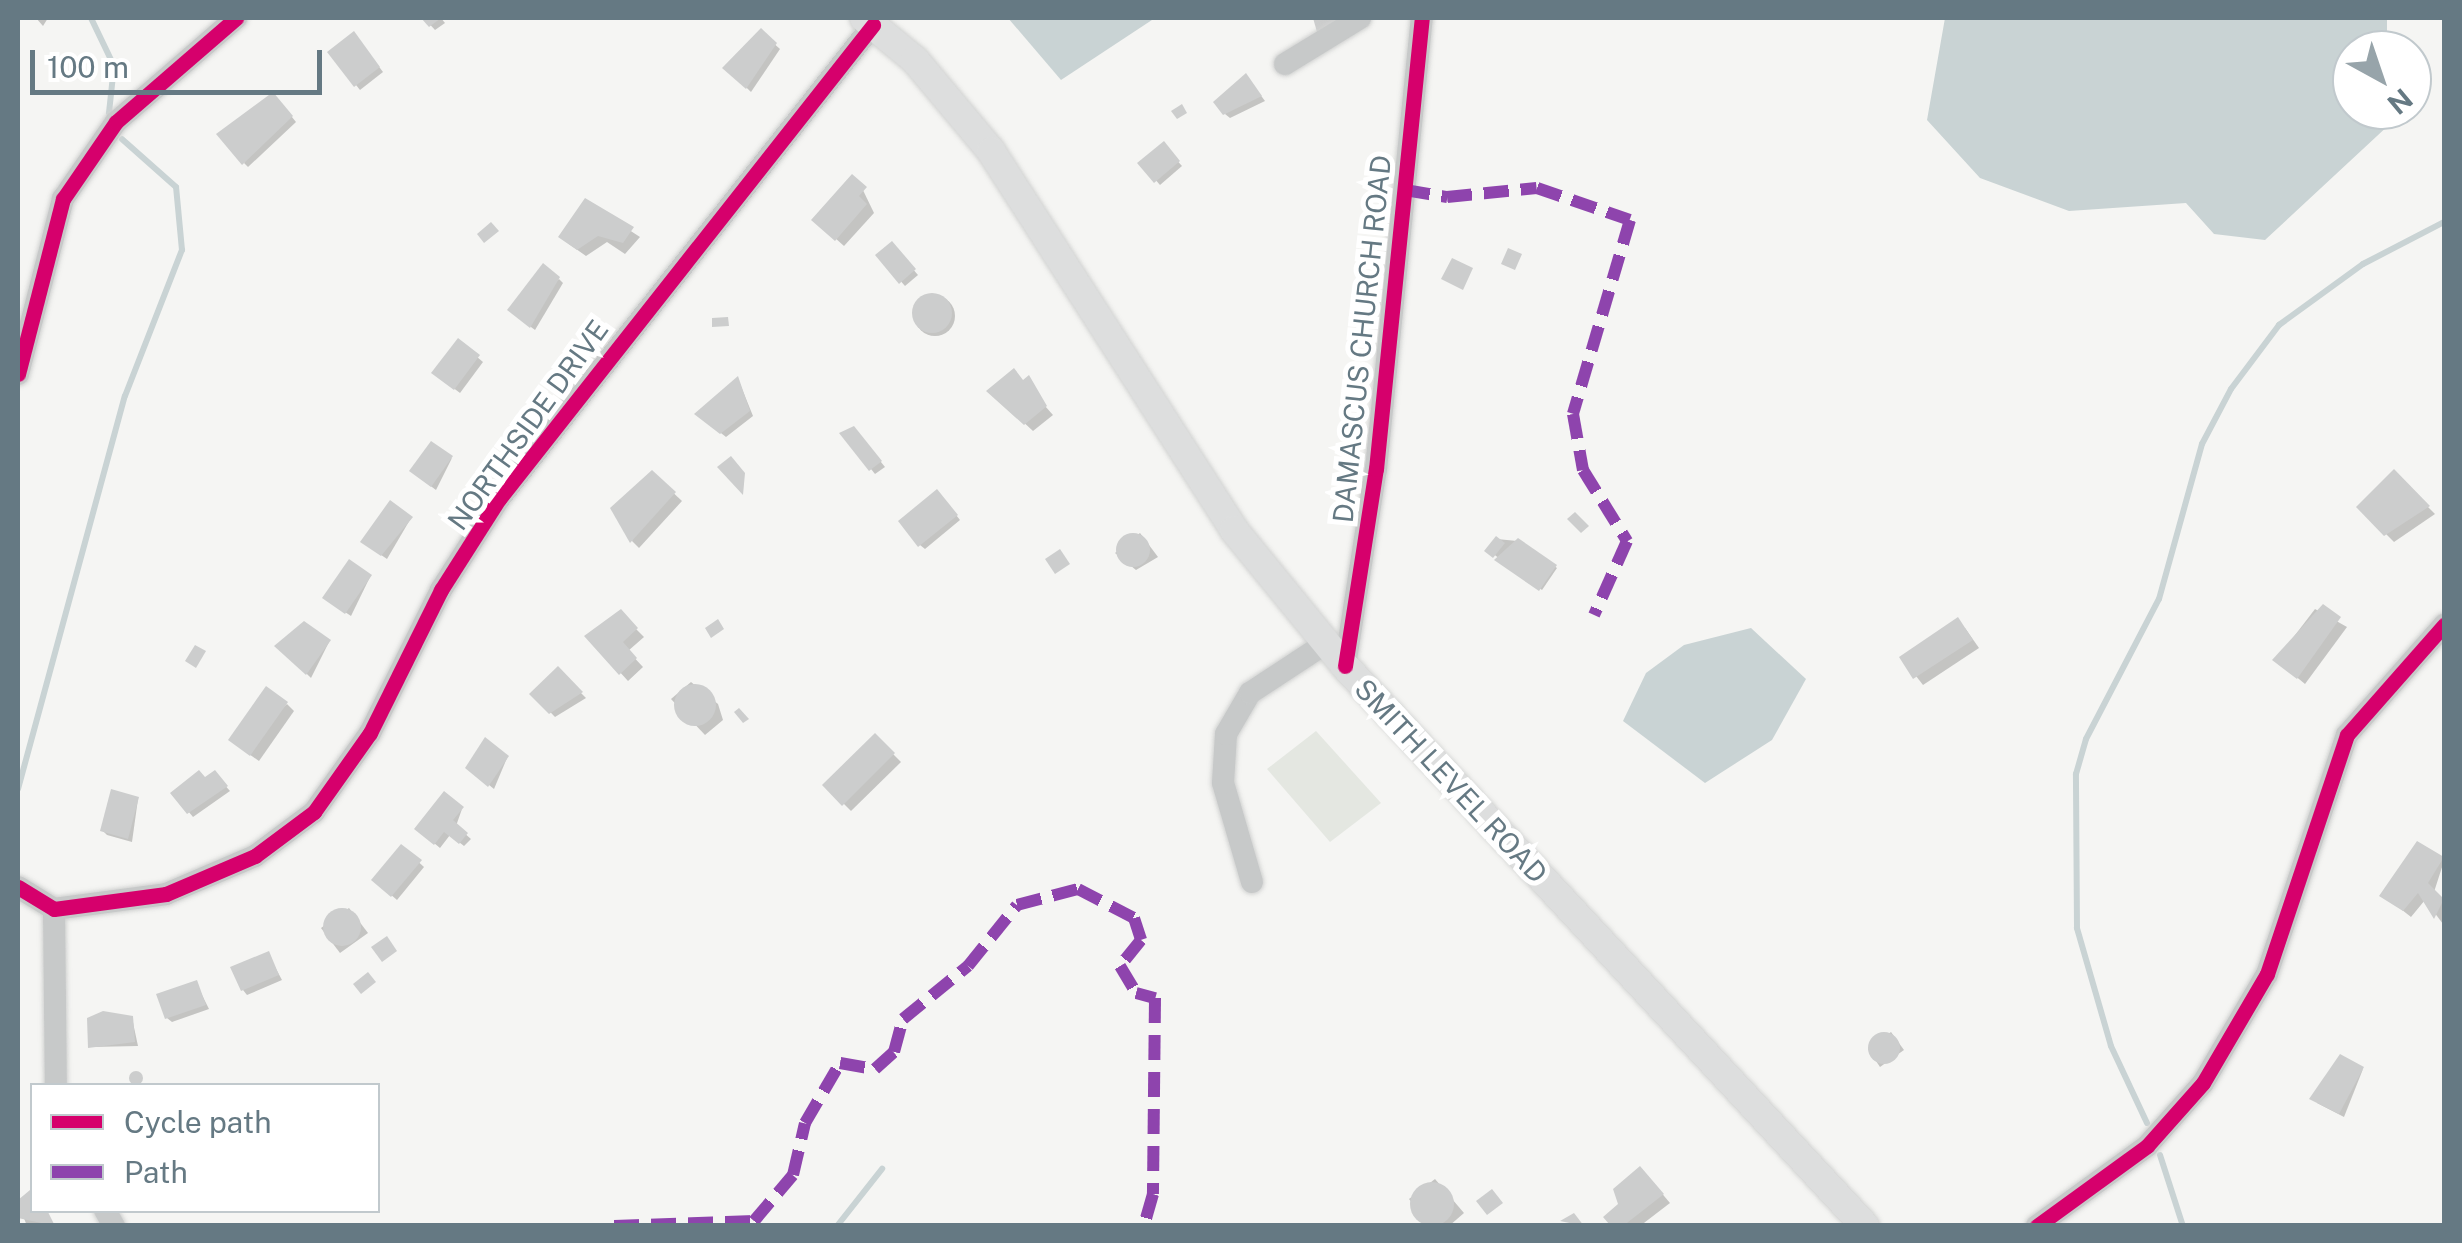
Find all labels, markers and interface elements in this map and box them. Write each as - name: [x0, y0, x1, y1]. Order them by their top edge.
- scale bar: [35, 30, 328, 92]
- north arrow: [2332, 30, 2432, 130]
- text: 100 m: [47, 49, 129, 85]
- text: N: [2381, 82, 2419, 122]
- street label: DAMASCUS CHURCH ROAD: [1326, 153, 1398, 525]
- street label: NORTHSIDE DRIVE: [441, 314, 615, 536]
- street label: SMITH LEVEL ROAD: [1348, 672, 1554, 890]
- legend: [30, 1083, 380, 1213]
- text: Cycle path: [124, 1104, 272, 1140]
- text: Path: [124, 1154, 188, 1190]

